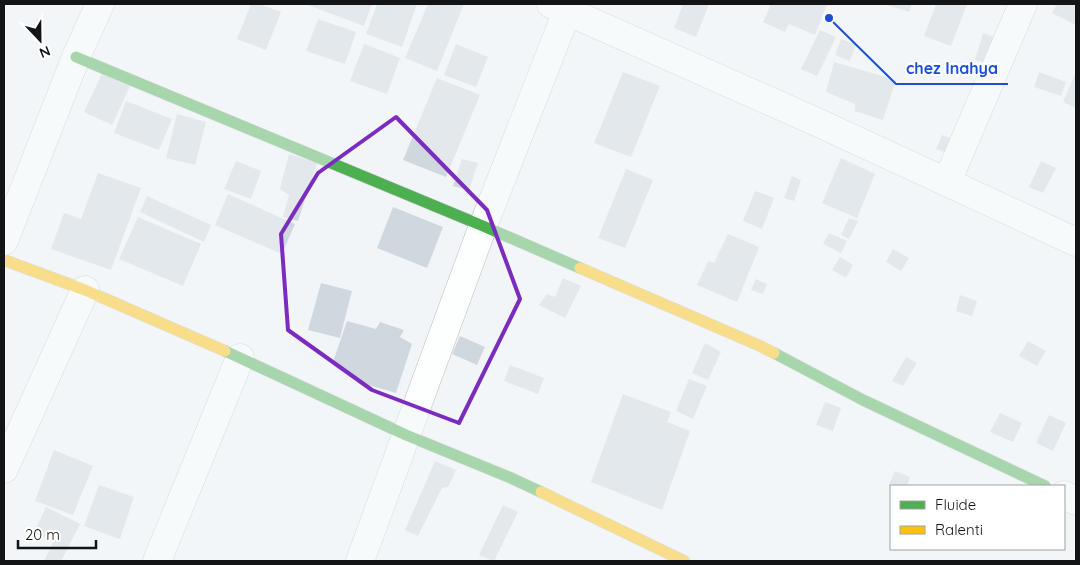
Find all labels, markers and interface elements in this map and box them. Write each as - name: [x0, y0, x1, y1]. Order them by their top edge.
- north arrow: [15, 15, 65, 65]
- text: N: [37, 42, 53, 62]
- callout: chez Inahya: [896, 53, 1008, 84]
- text: chez Inahya: [906, 58, 998, 78]
- legend: [890, 485, 1065, 550]
- text: Fluide: [935, 495, 976, 514]
- scale bar: [18, 518, 95, 550]
- text: Ralenti: [935, 520, 983, 539]
- text: 20 m: [25, 525, 60, 544]

